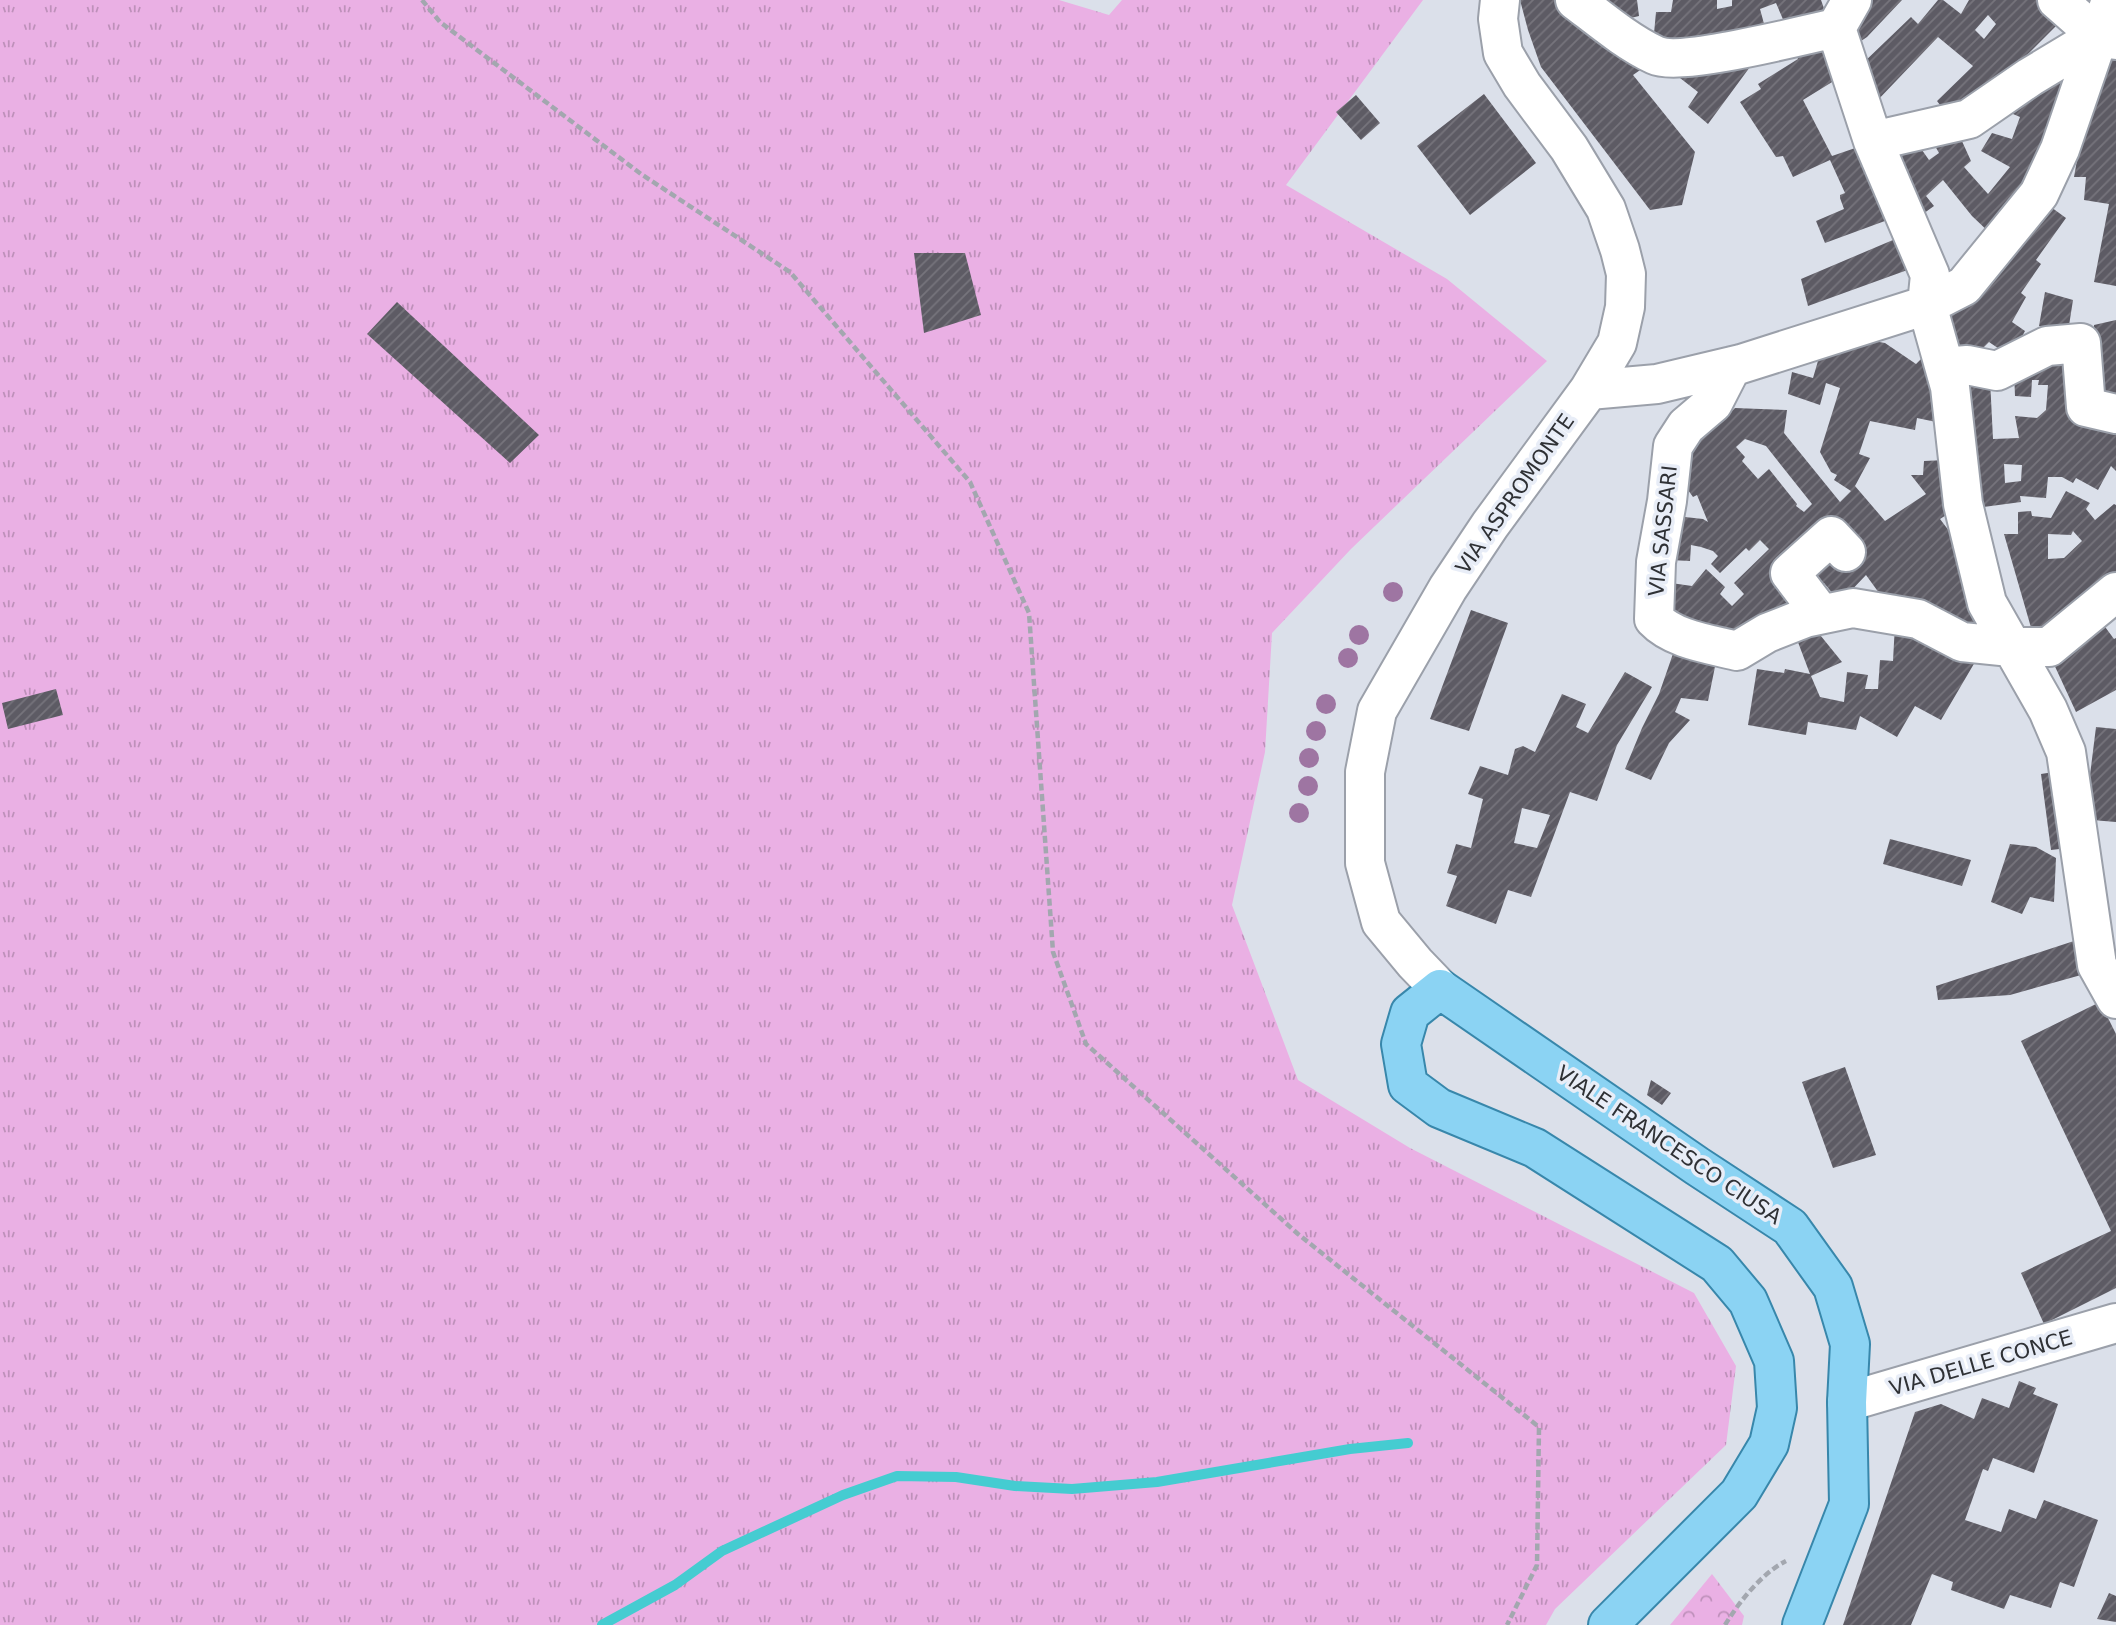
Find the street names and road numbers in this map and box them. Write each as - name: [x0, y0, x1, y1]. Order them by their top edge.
- street label: VIA ASPROMONTE: [1451, 409, 1579, 579]
- street label: VIA SASSARI: [1644, 464, 1682, 598]
- street label: VIALE FRANCESCO CIUSA: [1552, 1061, 1786, 1230]
- street label: VIA DELLE CONCE: [1887, 1325, 2075, 1401]

